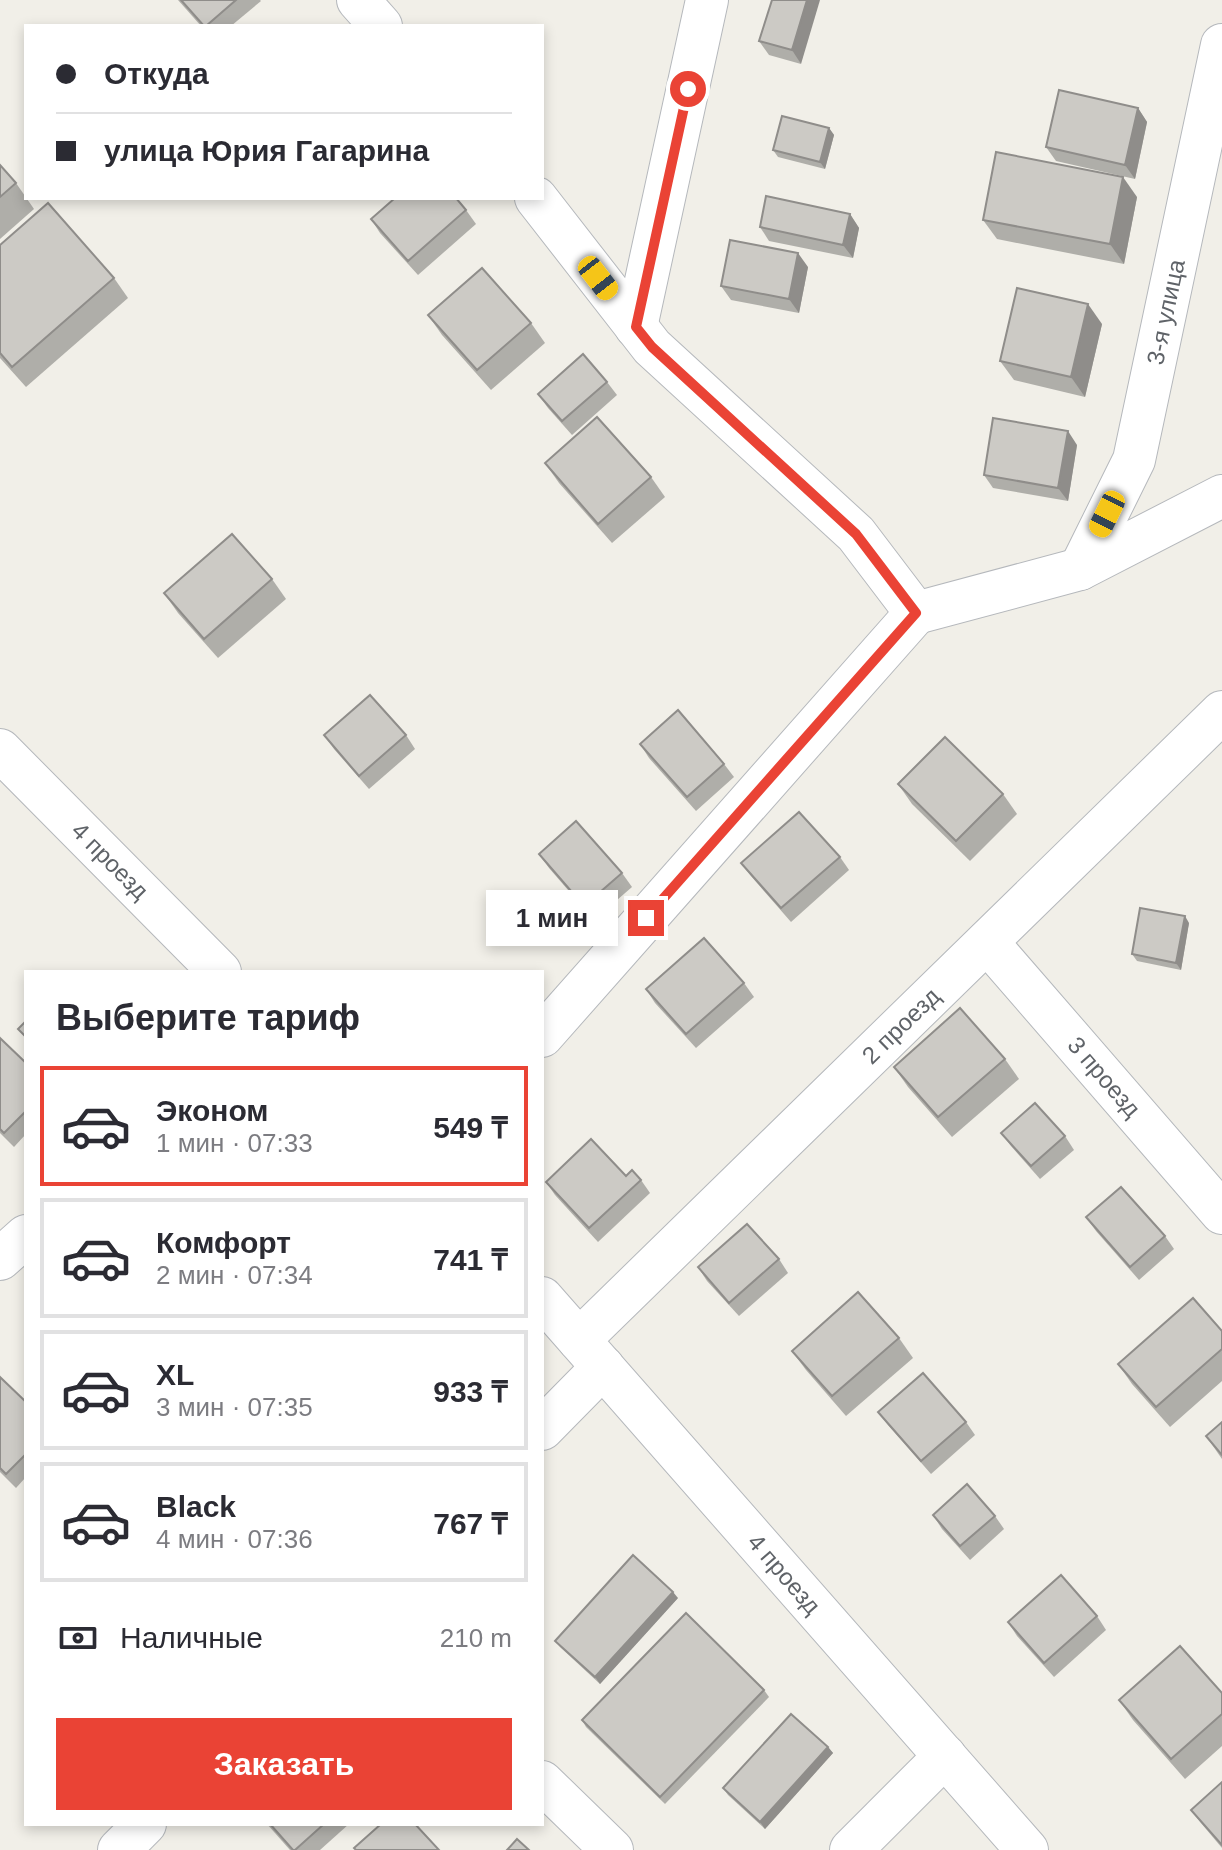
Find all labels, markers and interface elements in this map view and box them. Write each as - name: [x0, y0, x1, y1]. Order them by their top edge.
- text: Откуда: [104, 57, 209, 90]
- route start: [670, 71, 706, 107]
- text: улица Юрия Гагарина: [104, 134, 429, 167]
- car: [574, 252, 622, 304]
- street label: 3-я улица: [1141, 256, 1190, 367]
- car: [1086, 487, 1128, 541]
- street label: 4 проезд: [67, 817, 154, 904]
- callout: 1 мин: [486, 890, 618, 946]
- route end: [628, 900, 664, 936]
- text: 1 мин: [516, 903, 588, 933]
- street label: 2 проезд: [856, 982, 945, 1069]
- text: Выберите тариф: [56, 997, 360, 1038]
- street label: 3 проезд: [1062, 1031, 1146, 1122]
- icon: car: [60, 1090, 132, 1162]
- text: Эконом: [156, 1094, 269, 1127]
- text: 549 ₸: [433, 1111, 508, 1144]
- text: 1 мин · 07:33: [156, 1128, 313, 1158]
- icon: car: [60, 1222, 132, 1294]
- text: Комфорт: [156, 1226, 291, 1259]
- text: 741 ₸: [433, 1243, 508, 1276]
- text: 2 мин · 07:34: [156, 1260, 313, 1290]
- icon: car: [60, 1354, 132, 1426]
- text: XL: [156, 1358, 194, 1391]
- text: 933 ₸: [433, 1375, 508, 1408]
- text: 3 мин · 07:35: [156, 1392, 313, 1422]
- icon: car: [60, 1486, 132, 1558]
- text: Black: [156, 1490, 236, 1523]
- text: 767 ₸: [433, 1507, 508, 1540]
- text: 4 мин · 07:36: [156, 1524, 313, 1554]
- street label: 4 проезд: [742, 1528, 826, 1619]
- icon: cash: [56, 1616, 100, 1660]
- text: Наличные: [120, 1621, 263, 1654]
- text: 210 m: [440, 1623, 512, 1653]
- button: Заказать: [56, 1718, 512, 1810]

